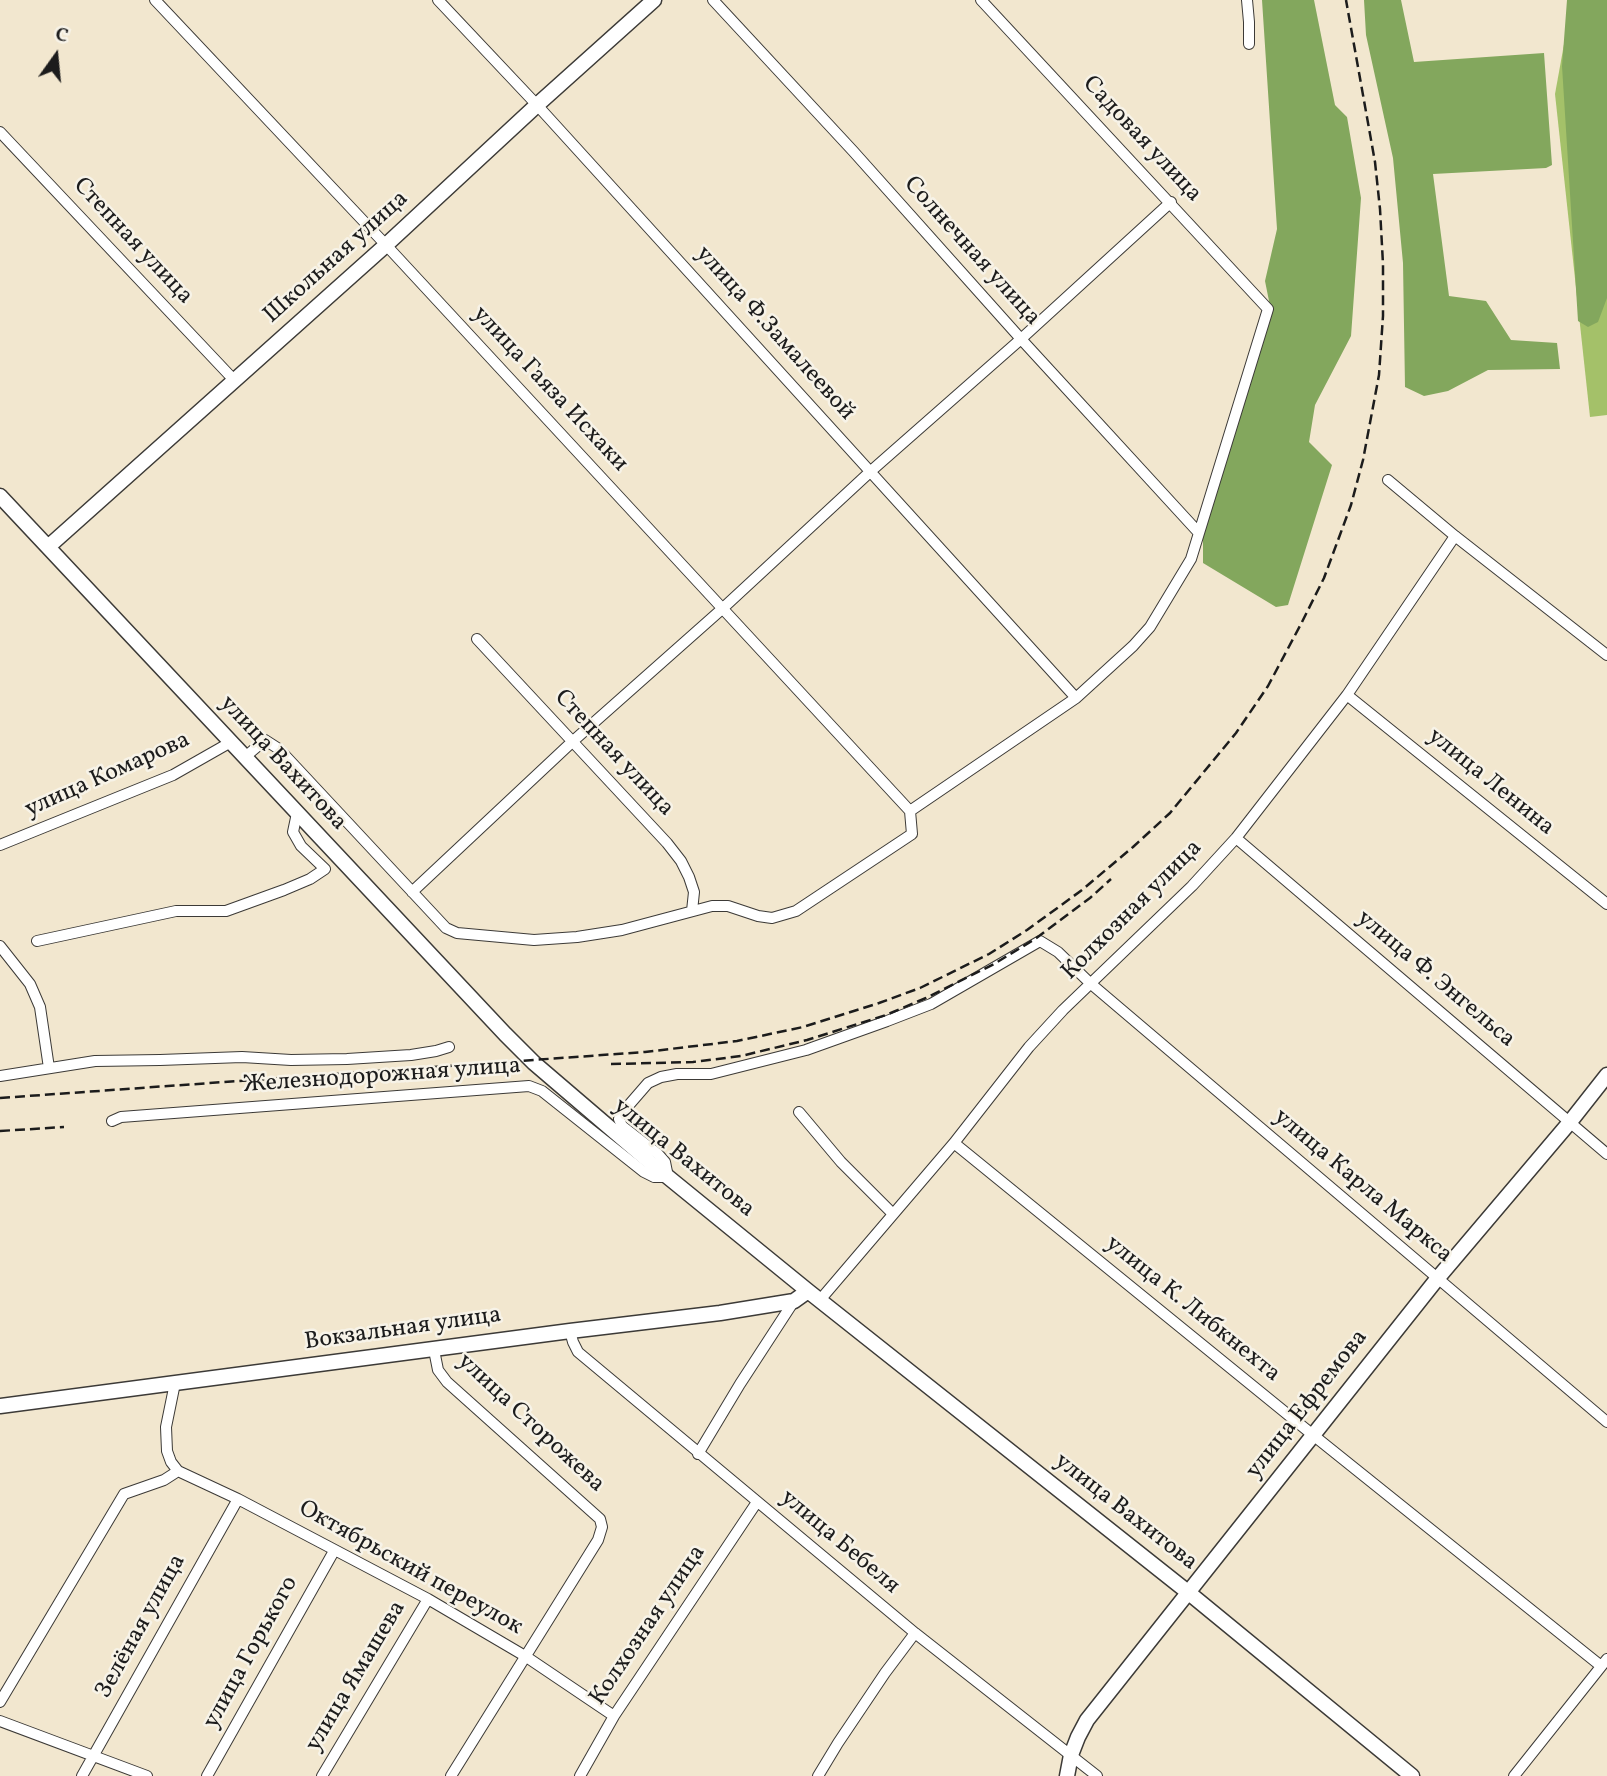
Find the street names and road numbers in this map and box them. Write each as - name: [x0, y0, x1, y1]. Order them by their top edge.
- street label: Садовая улица: [1075, 71, 1207, 209]
- street label: Солнечная улица: [896, 171, 1046, 333]
- street label: Степная улица: [66, 173, 198, 311]
- street label: Школьная улица: [259, 185, 415, 331]
- street label: улица Ф.Замалеевой: [688, 241, 860, 427]
- street label: улица Гаяза Исхаки: [465, 301, 633, 479]
- street label: Степная улица: [547, 685, 679, 823]
- street label: улица Вахитова: [212, 690, 352, 838]
- street label: улица Ленина: [1421, 723, 1559, 843]
- street label: улица Комарова: [21, 727, 195, 825]
- street label: Колхозная улица: [1057, 835, 1209, 987]
- street label: улица Ф. Энгельса: [1350, 905, 1520, 1055]
- street label: Железнодорожная улица: [242, 1053, 522, 1101]
- street label: улица Вахитова: [606, 1093, 760, 1225]
- street label: улица Карла Маркса: [1266, 1104, 1458, 1270]
- street label: улица К. Либкнехта: [1099, 1230, 1285, 1390]
- street label: Вокзальная улица: [303, 1302, 503, 1358]
- street label: улица Ефремова: [1241, 1325, 1375, 1485]
- street label: улица Сторожева: [450, 1348, 610, 1500]
- street label: улица Вахитова: [1048, 1448, 1202, 1578]
- street label: улица Бебеля: [773, 1485, 905, 1601]
- street label: Октябрьский переулок: [293, 1495, 527, 1643]
- street label: Колхозная улица: [585, 1540, 713, 1712]
- street label: Зелёная улица: [91, 1550, 193, 1704]
- street label: улица Горького: [198, 1572, 306, 1734]
- street label: улица Ямашева: [301, 1596, 413, 1758]

